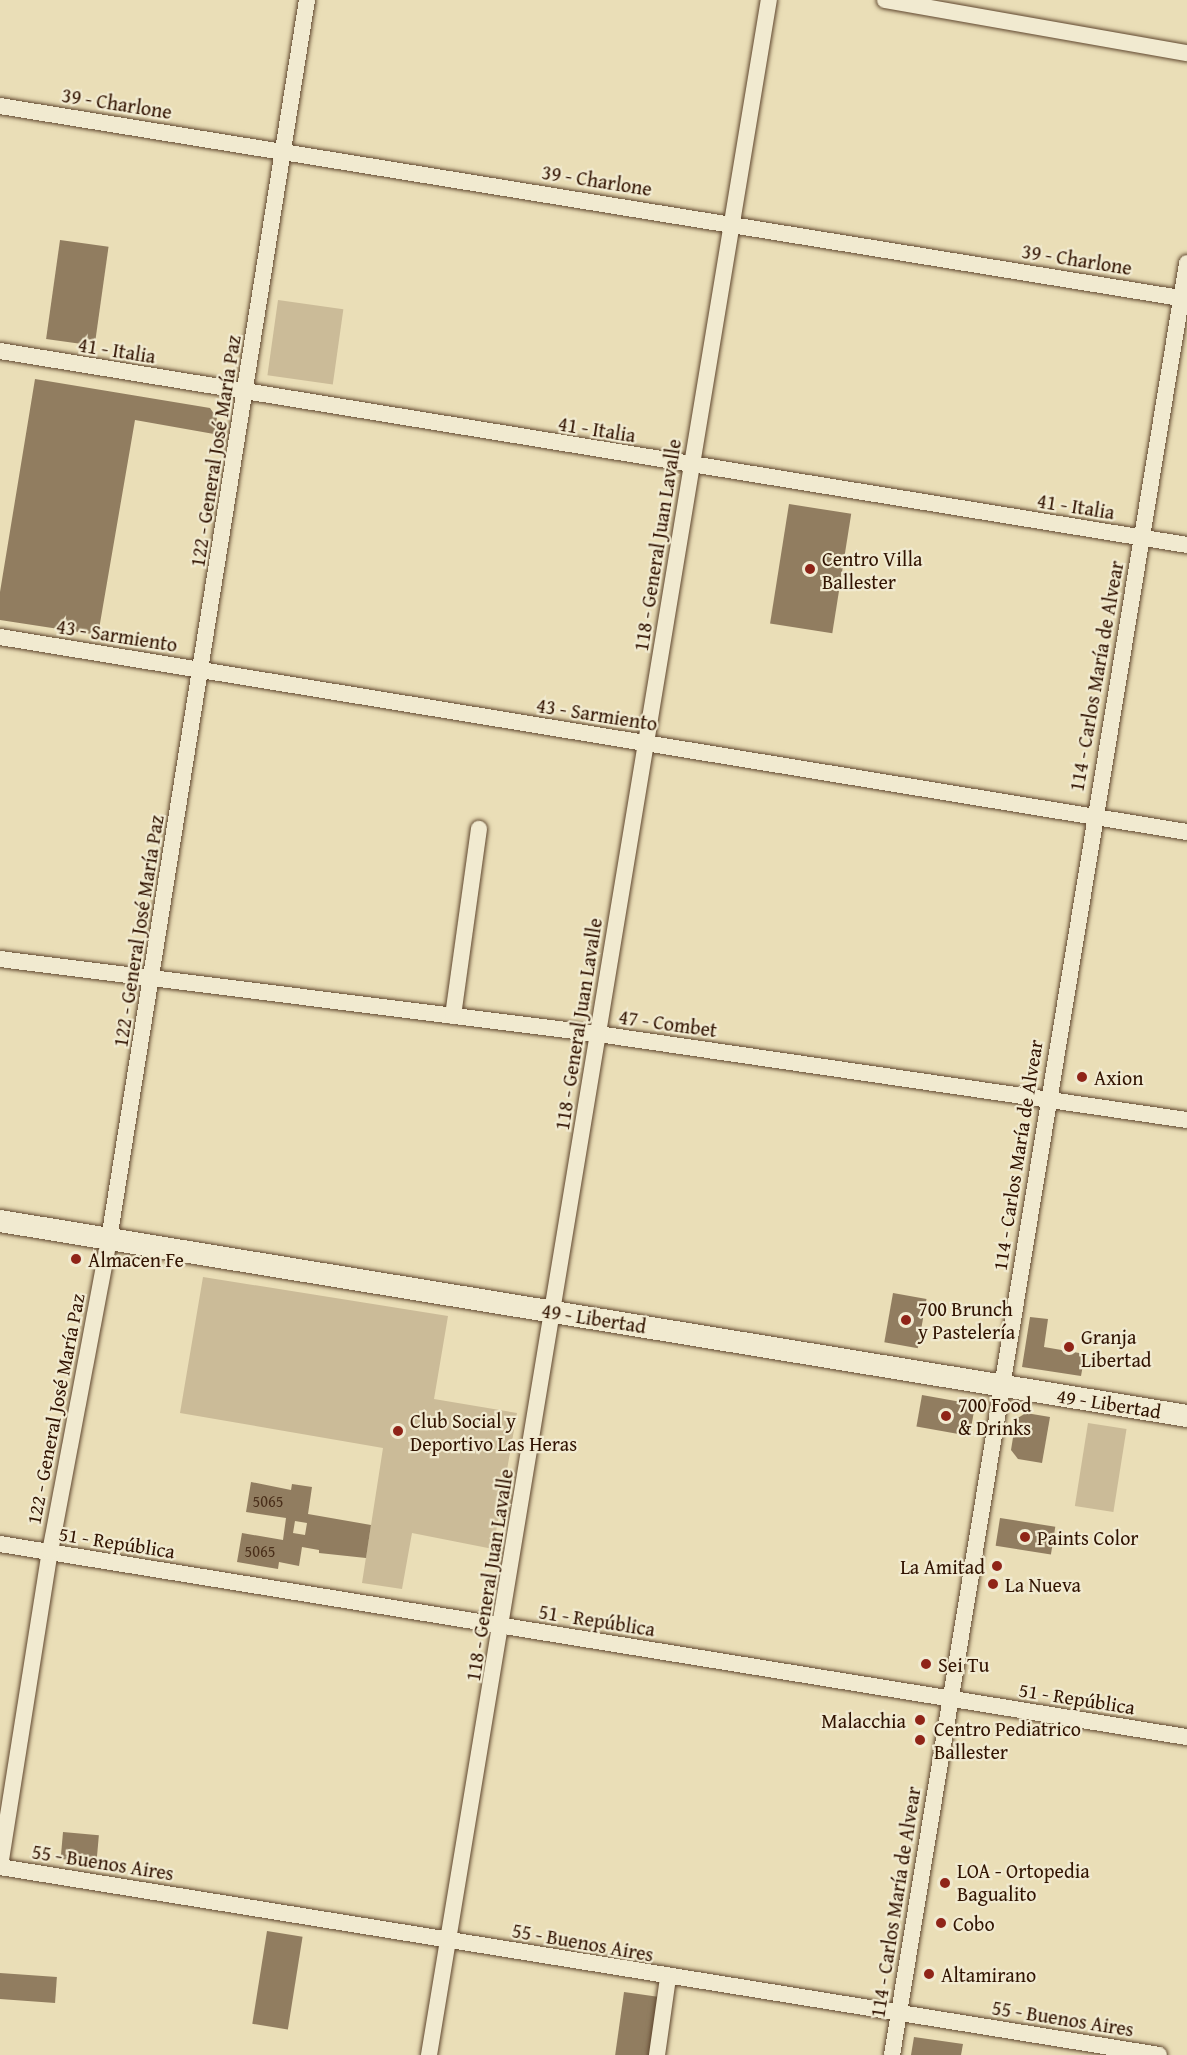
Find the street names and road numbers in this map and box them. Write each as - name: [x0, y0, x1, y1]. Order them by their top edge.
- street label: 39 - Charlone: [60, 82, 174, 124]
- street label: 39 - Charlone: [540, 159, 654, 201]
- street label: 39 - Charlone: [1020, 238, 1134, 280]
- street label: 41 - Italia: [76, 332, 158, 368]
- street label: 122 - General José María Paz: [185, 333, 245, 569]
- street label: 41 - Italia: [556, 411, 638, 447]
- street label: 118 - General Juan Lavalle: [628, 437, 686, 653]
- street label: 41 - Italia: [1035, 488, 1117, 524]
- street label: 114 - Carlos María de Alvear: [1064, 559, 1128, 793]
- street label: 43 - Sarmiento: [55, 614, 179, 656]
- street label: 43 - Sarmiento: [535, 693, 659, 735]
- street label: 122 - General José María Paz: [108, 813, 168, 1049]
- street label: 118 - General Juan Lavalle: [549, 916, 607, 1132]
- street label: 47 - Combet: [617, 1004, 719, 1042]
- street label: 114 - Carlos María de Alvear: [987, 1038, 1047, 1272]
- street label: 122 - General José María Paz: [21, 1292, 89, 1526]
- street label: 49 - Libertad: [540, 1298, 648, 1338]
- street label: 49 - Libertad: [1055, 1383, 1163, 1423]
- street label: 118 - General Juan Lavalle: [460, 1467, 518, 1683]
- street label: 51 - República: [57, 1521, 177, 1563]
- street label: 51 - República: [537, 1599, 657, 1641]
- street label: 51 - República: [1017, 1677, 1137, 1719]
- street label: 114 - Carlos María de Alvear: [865, 1785, 925, 2019]
- street label: 55 - Buenos Aires: [30, 1839, 176, 1885]
- street label: 55 - Buenos Aires: [510, 1918, 656, 1966]
- street label: 55 - Buenos Aires: [990, 1995, 1136, 2041]

